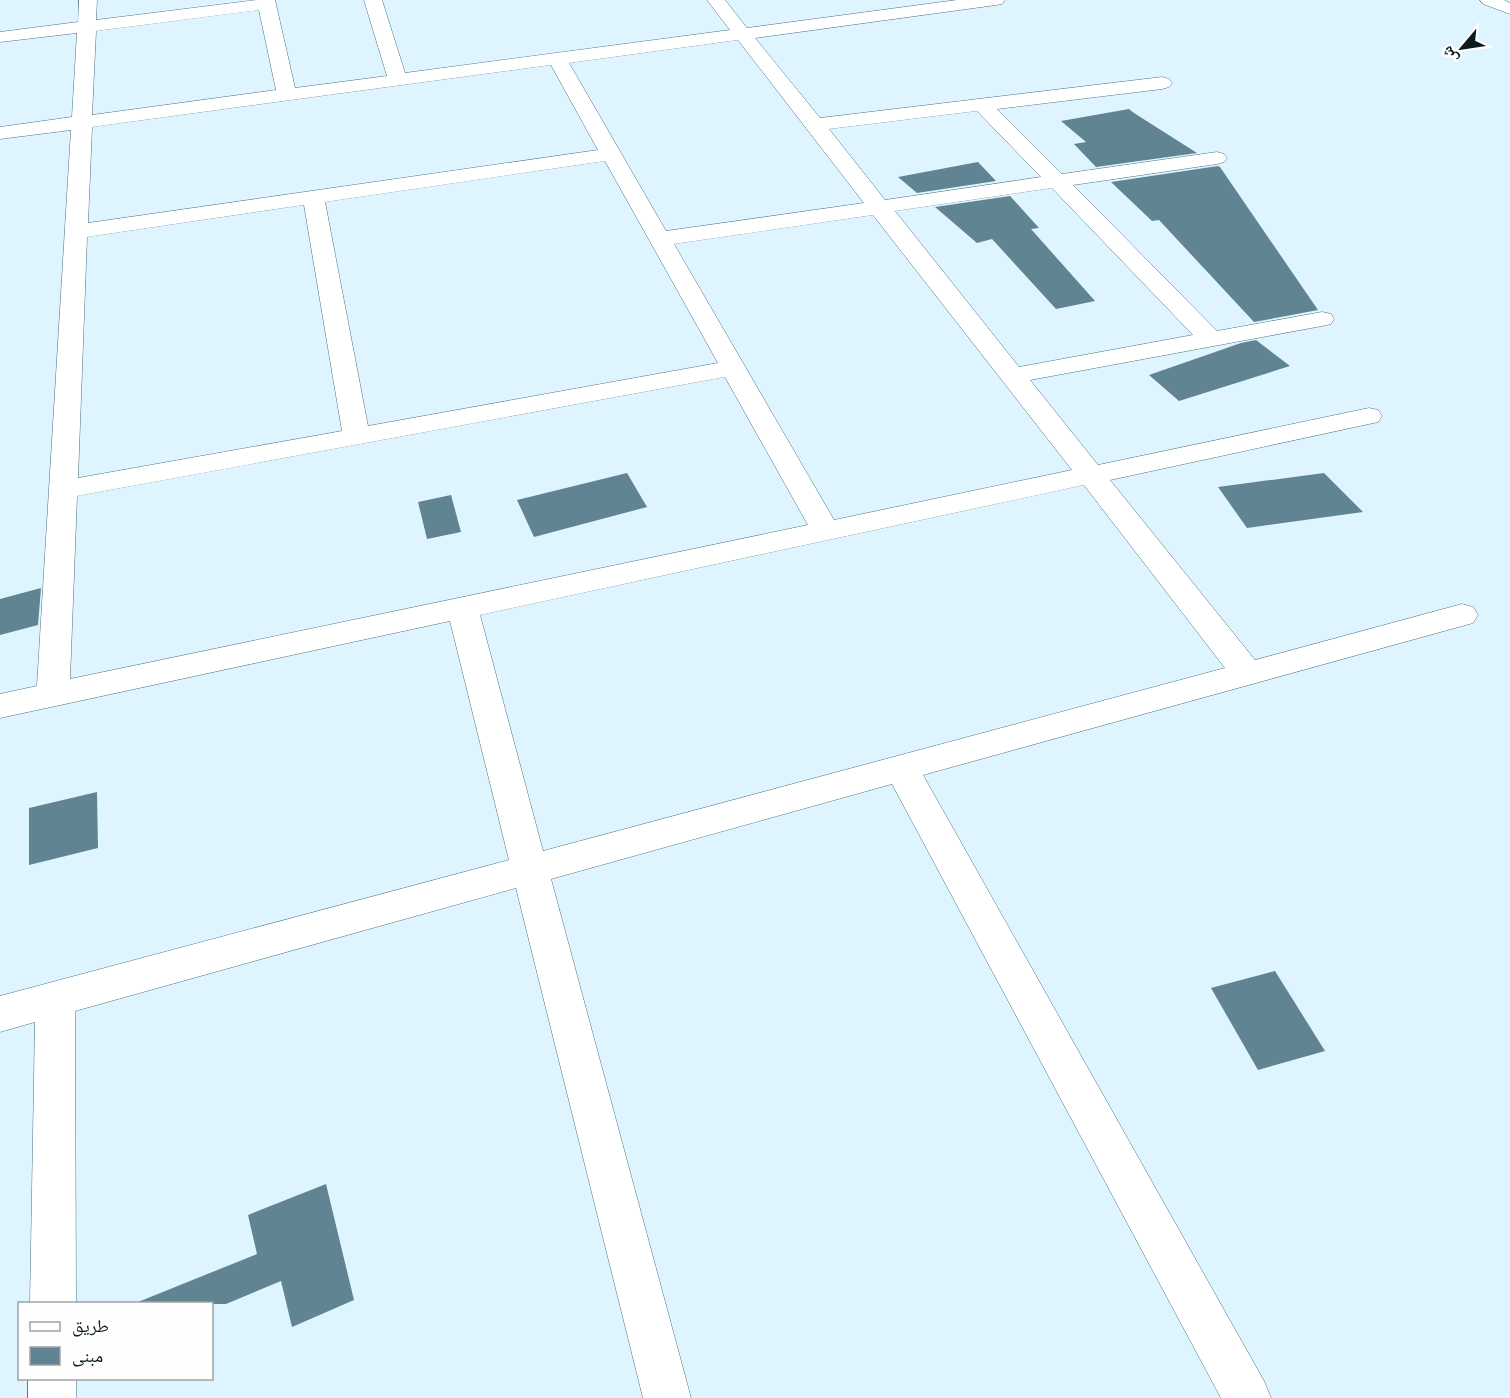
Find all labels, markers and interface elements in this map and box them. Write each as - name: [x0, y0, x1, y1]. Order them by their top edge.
- north arrow: [1432, 18, 1492, 78]
- text: ش: [1437, 43, 1462, 67]
- legend: [18, 1302, 213, 1380]
- text: طريق: [72, 1315, 109, 1337]
- text: مبنى: [72, 1345, 103, 1367]

